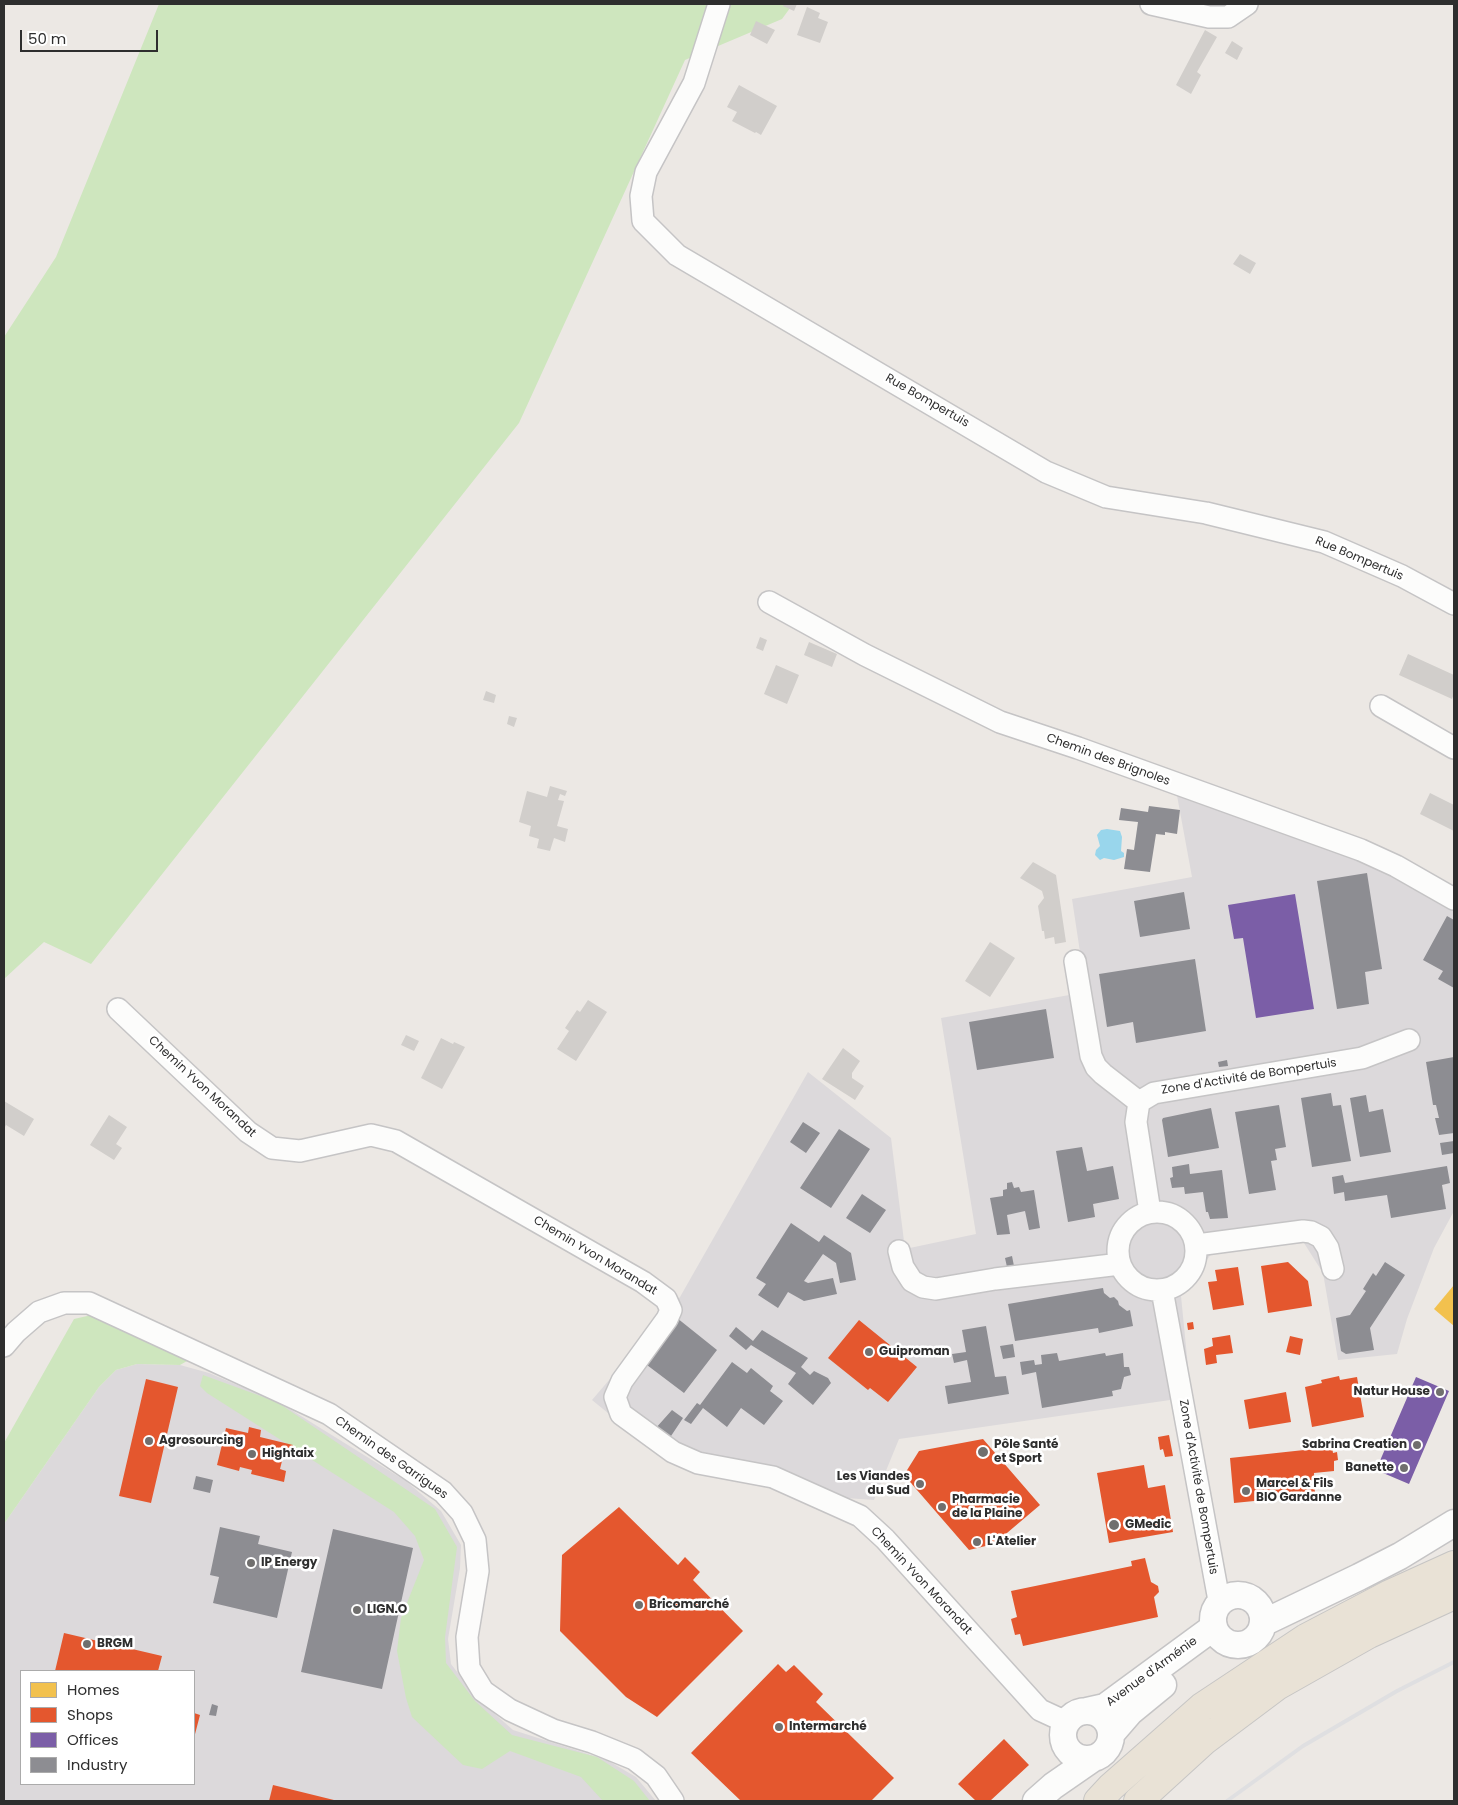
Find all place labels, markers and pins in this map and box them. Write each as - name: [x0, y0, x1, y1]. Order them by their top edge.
- place label: Guiproman: [879, 1345, 950, 1359]
- marker: Guiproman: [863, 1346, 875, 1358]
- place label: Natur House: [1354, 1385, 1430, 1399]
- marker: Natur House: [1434, 1386, 1446, 1398]
- place label: Agrosourcing: [159, 1434, 243, 1448]
- marker: Agrosourcing: [143, 1435, 155, 1447]
- place label: Pôle Santé et Sport: [994, 1438, 1058, 1466]
- place label: Sabrina Creation: [1302, 1438, 1407, 1452]
- marker: Sabrina Creation: [1411, 1439, 1423, 1451]
- marker: Pôle Santé et Sport: [976, 1445, 990, 1459]
- place label: Hightaix: [262, 1447, 314, 1461]
- marker: Hightaix: [246, 1448, 258, 1460]
- place label: Banette: [1345, 1461, 1394, 1475]
- marker: Banette: [1398, 1462, 1410, 1474]
- place label: Les Viandes du Sud: [837, 1470, 910, 1498]
- place label: Marcel & Fils BIO Gardanne: [1256, 1477, 1342, 1505]
- marker: Les Viandes du Sud: [914, 1478, 926, 1490]
- marker: Marcel & Fils BIO Gardanne: [1240, 1485, 1252, 1497]
- place label: Pharmacie de la Plaine: [952, 1493, 1023, 1521]
- marker: Pharmacie de la Plaine: [936, 1501, 948, 1513]
- marker: GMedic: [1107, 1518, 1121, 1532]
- place label: GMedic: [1125, 1518, 1171, 1532]
- place label: L'Atelier: [987, 1535, 1036, 1549]
- marker: L'Atelier: [971, 1536, 983, 1548]
- place label: IP Energy: [261, 1556, 317, 1570]
- marker: IP Energy: [245, 1557, 257, 1569]
- place label: Bricomarché: [649, 1598, 729, 1612]
- marker: Bricomarché: [633, 1599, 645, 1611]
- place label: LIGN.O: [367, 1603, 407, 1617]
- marker: LIGN.O: [351, 1604, 363, 1616]
- place label: BRGM: [97, 1637, 133, 1651]
- marker: BRGM: [81, 1638, 93, 1650]
- place label: Intermarché: [789, 1720, 867, 1734]
- marker: Intermarché: [773, 1721, 785, 1733]

